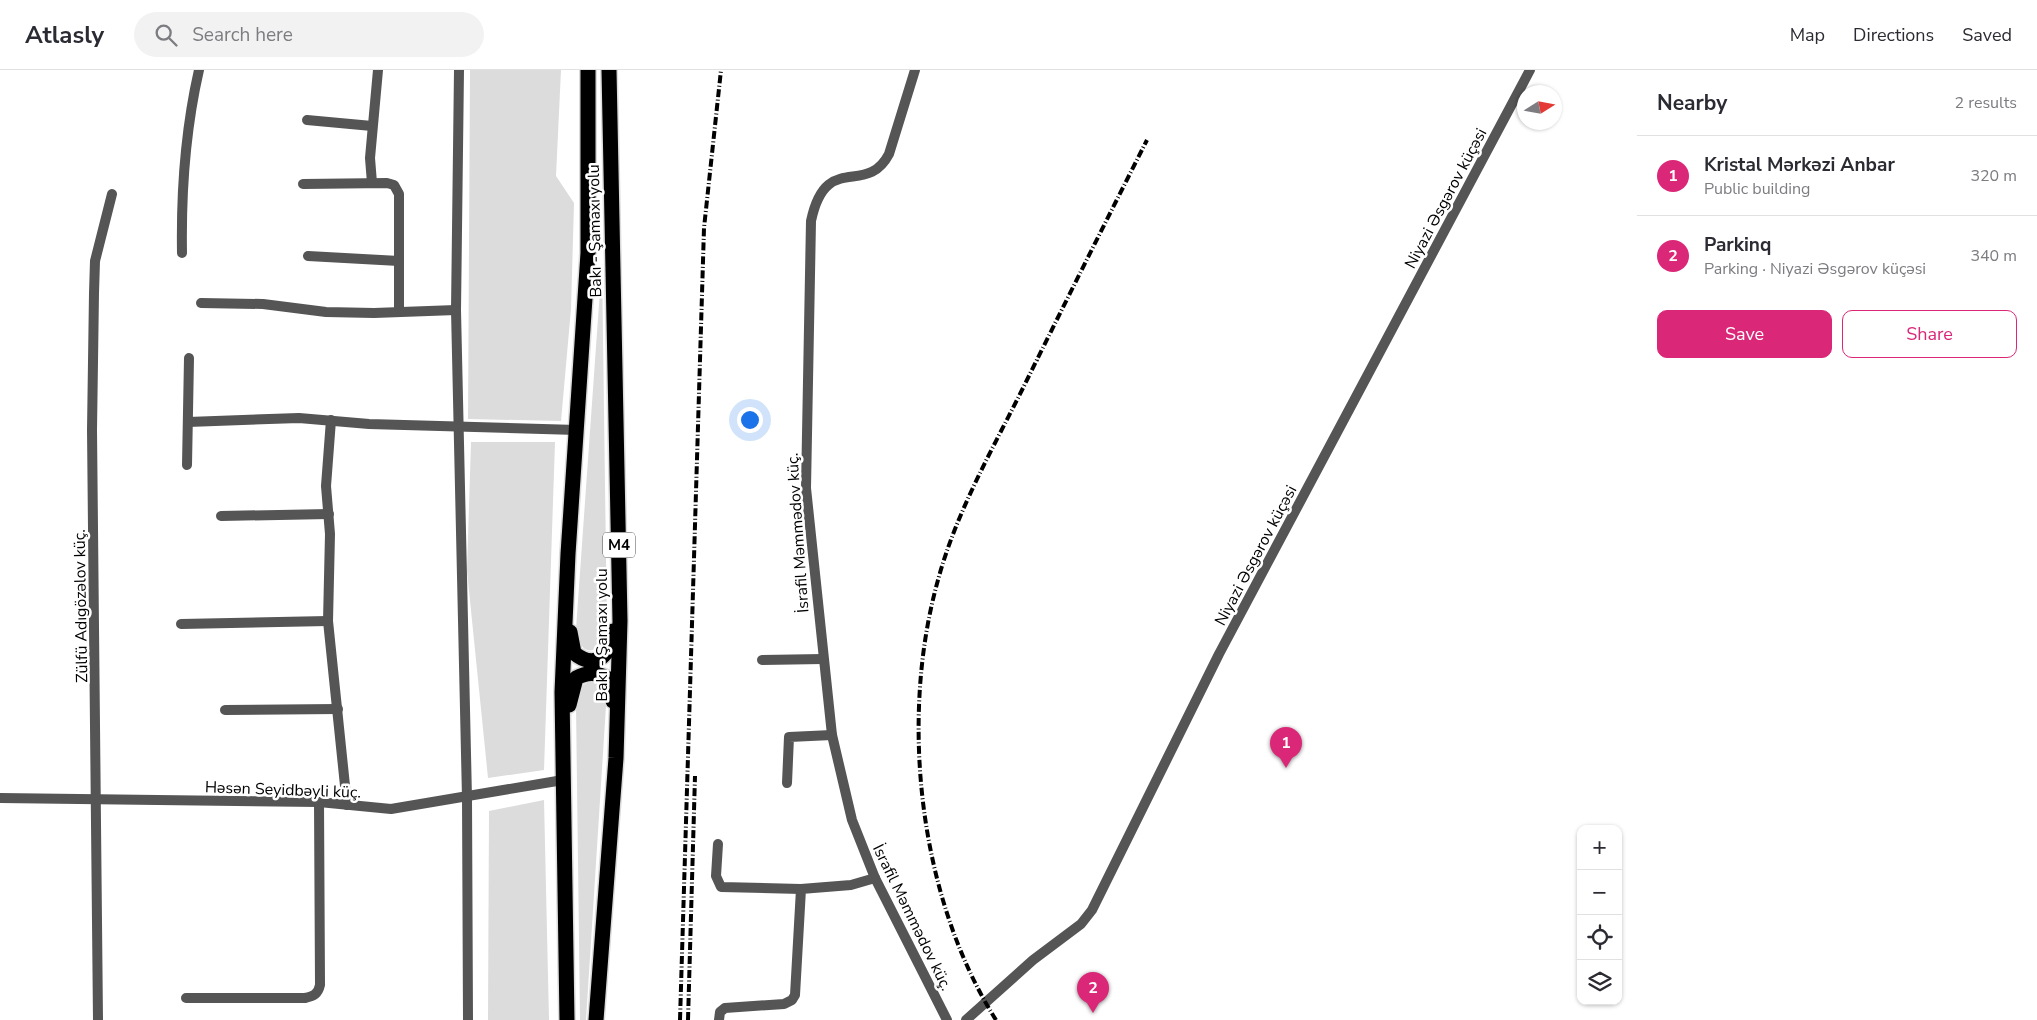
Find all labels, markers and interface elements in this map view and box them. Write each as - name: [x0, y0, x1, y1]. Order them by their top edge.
- search box: [134, 12, 484, 57]
- text: Atlasly: [25, 19, 104, 51]
- icon: search: [152, 21, 180, 49]
- text: Search here: [192, 22, 293, 48]
- text: Map: [1790, 23, 1825, 47]
- text: Directions: [1853, 23, 1934, 47]
- text: Saved: [1962, 23, 2012, 47]
- north arrow: [1517, 85, 1562, 130]
- text: Nearby: [1657, 89, 1727, 117]
- text: 2 results: [1955, 92, 2017, 114]
- street label: Niyazi Əsgərov küçəsi: [1400, 124, 1492, 273]
- text: Kristal Mərkəzi Anbar: [1704, 152, 1895, 178]
- street label: Bakı - Şamaxı yolu: [583, 164, 607, 298]
- text: 1: [1668, 165, 1678, 187]
- text: 320 m: [1970, 165, 2017, 187]
- text: Public building: [1704, 178, 1810, 200]
- text: Parkinq: [1704, 232, 1771, 258]
- text: 2: [1668, 245, 1678, 267]
- text: 340 m: [1970, 245, 2017, 267]
- text: Parking · Niyazi Əsgərov küçəsi: [1704, 258, 1926, 280]
- button: Save: [1657, 310, 1832, 358]
- button: Share: [1842, 310, 2017, 358]
- your location: [737, 407, 763, 433]
- street label: İsrafil Məmmədov küç.: [781, 452, 815, 614]
- street label: Niyazi Əsgərov küçəsi: [1210, 481, 1302, 630]
- street label: Zülfü Adıgözəlov küç.: [69, 529, 93, 683]
- road number: M4: [603, 532, 635, 558]
- street label: Bakı - Şamaxı yolu: [591, 568, 613, 702]
- pin: 1: [1270, 727, 1302, 768]
- street label: Həsən Seyidbəyli küç.: [204, 776, 361, 804]
- map controls: [1577, 825, 1622, 1005]
- button: +: [1577, 825, 1622, 870]
- street label: İsrafil Məmmədov küç.: [867, 841, 957, 994]
- button: −: [1577, 870, 1622, 915]
- button: locate: [1577, 915, 1622, 960]
- button: layers: [1577, 960, 1622, 1005]
- pin: 2: [1077, 972, 1109, 1013]

